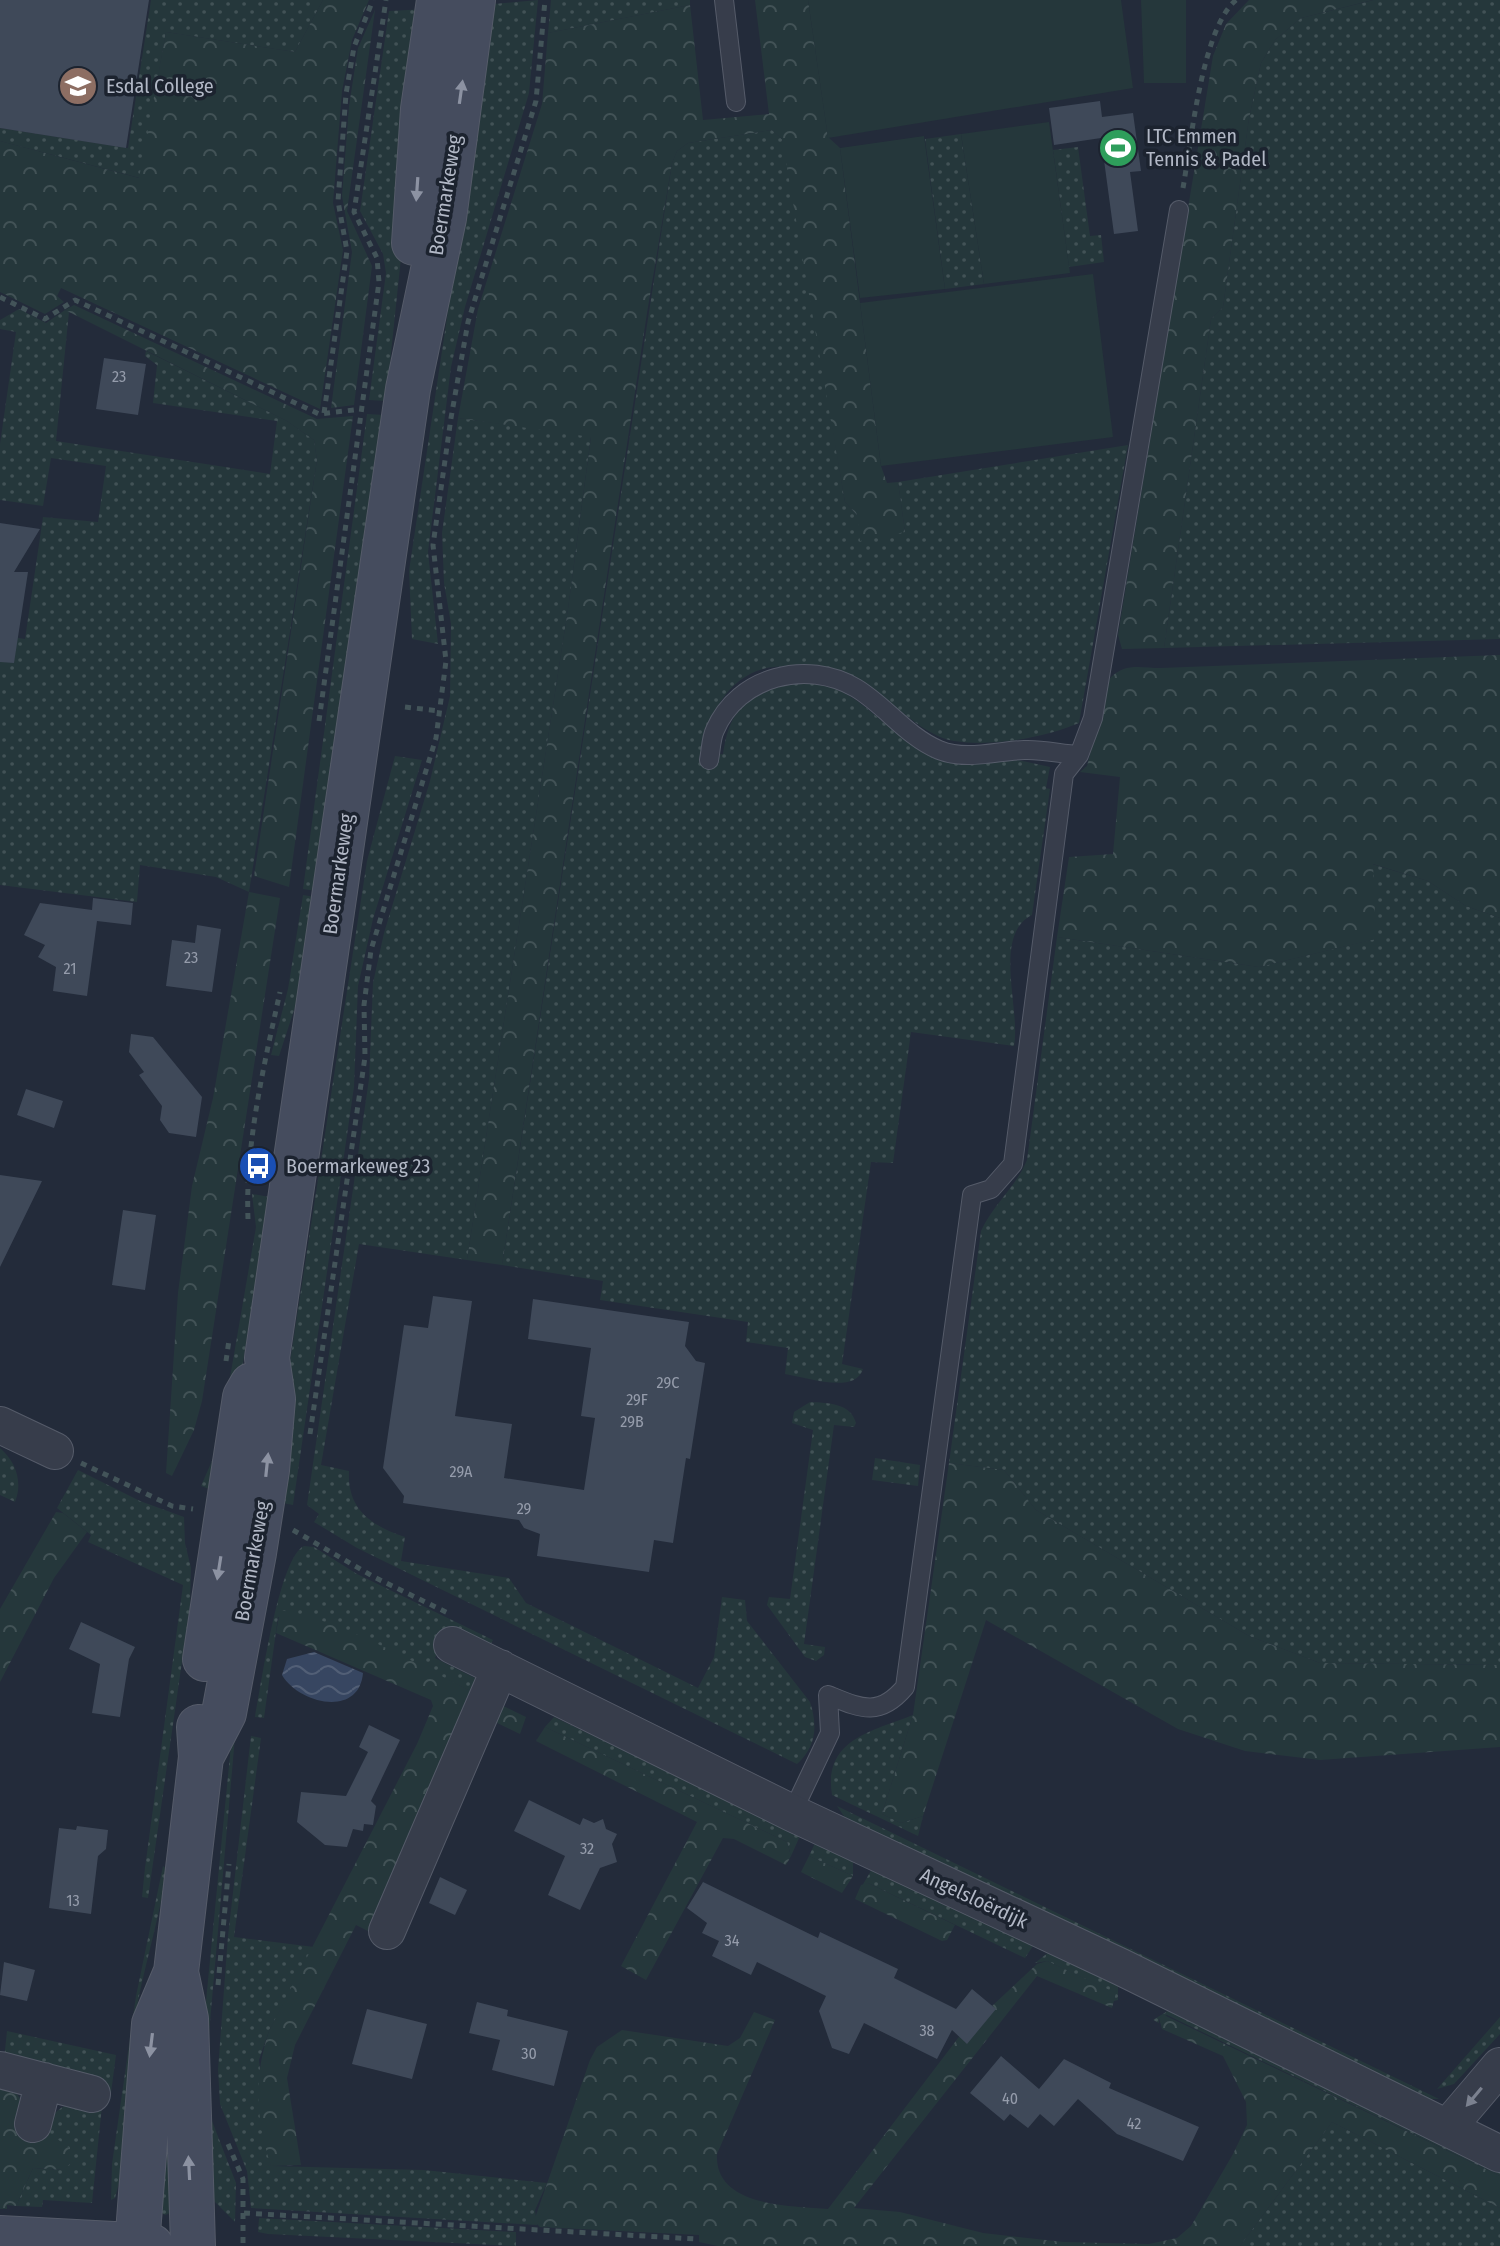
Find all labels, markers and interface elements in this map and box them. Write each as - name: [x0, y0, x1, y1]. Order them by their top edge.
- school or university icon: Esdal College: [57, 65, 99, 107]
- place label: Esdal College: [106, 74, 214, 98]
- one-way arrow: [455, 79, 468, 104]
- place label: LTC Emmen Tennis & Padel: [1146, 124, 1267, 171]
- sports icon: LTC Emmen Tennis & Padel: [1097, 127, 1139, 169]
- street label: Boermarkeweg: [424, 132, 466, 257]
- one-way arrow: [410, 176, 423, 201]
- house number: 23: [112, 367, 126, 386]
- street label: Boermarkeweg: [318, 811, 358, 936]
- house number: 23: [184, 948, 198, 967]
- house number: 21: [64, 959, 76, 978]
- bus stop icon: Boermarkeweg 23: [237, 1145, 279, 1187]
- place label: Boermarkeweg 23: [286, 1154, 430, 1178]
- house number: 29C: [657, 1373, 679, 1392]
- house number: 29F: [626, 1390, 648, 1409]
- house number: 29B: [620, 1412, 644, 1431]
- one-way arrow: [261, 1452, 274, 1477]
- house number: 29A: [450, 1462, 473, 1481]
- street label: Boermarkeweg: [230, 1498, 275, 1623]
- house number: 29: [517, 1499, 532, 1518]
- one-way arrow: [212, 1556, 225, 1581]
- house number: 32: [580, 1839, 594, 1858]
- street label: Angelsloërdijk: [916, 1863, 1032, 1934]
- house number: 13: [66, 1891, 80, 1910]
- house number: 34: [725, 1931, 740, 1950]
- house number: 38: [919, 2021, 935, 2040]
- one-way arrow: [144, 2033, 157, 2058]
- house number: 30: [521, 2044, 537, 2063]
- one-way arrow: [1466, 2086, 1483, 2106]
- house number: 40: [1002, 2089, 1018, 2108]
- house number: 42: [1127, 2114, 1141, 2133]
- one-way arrow: [183, 2155, 196, 2180]

